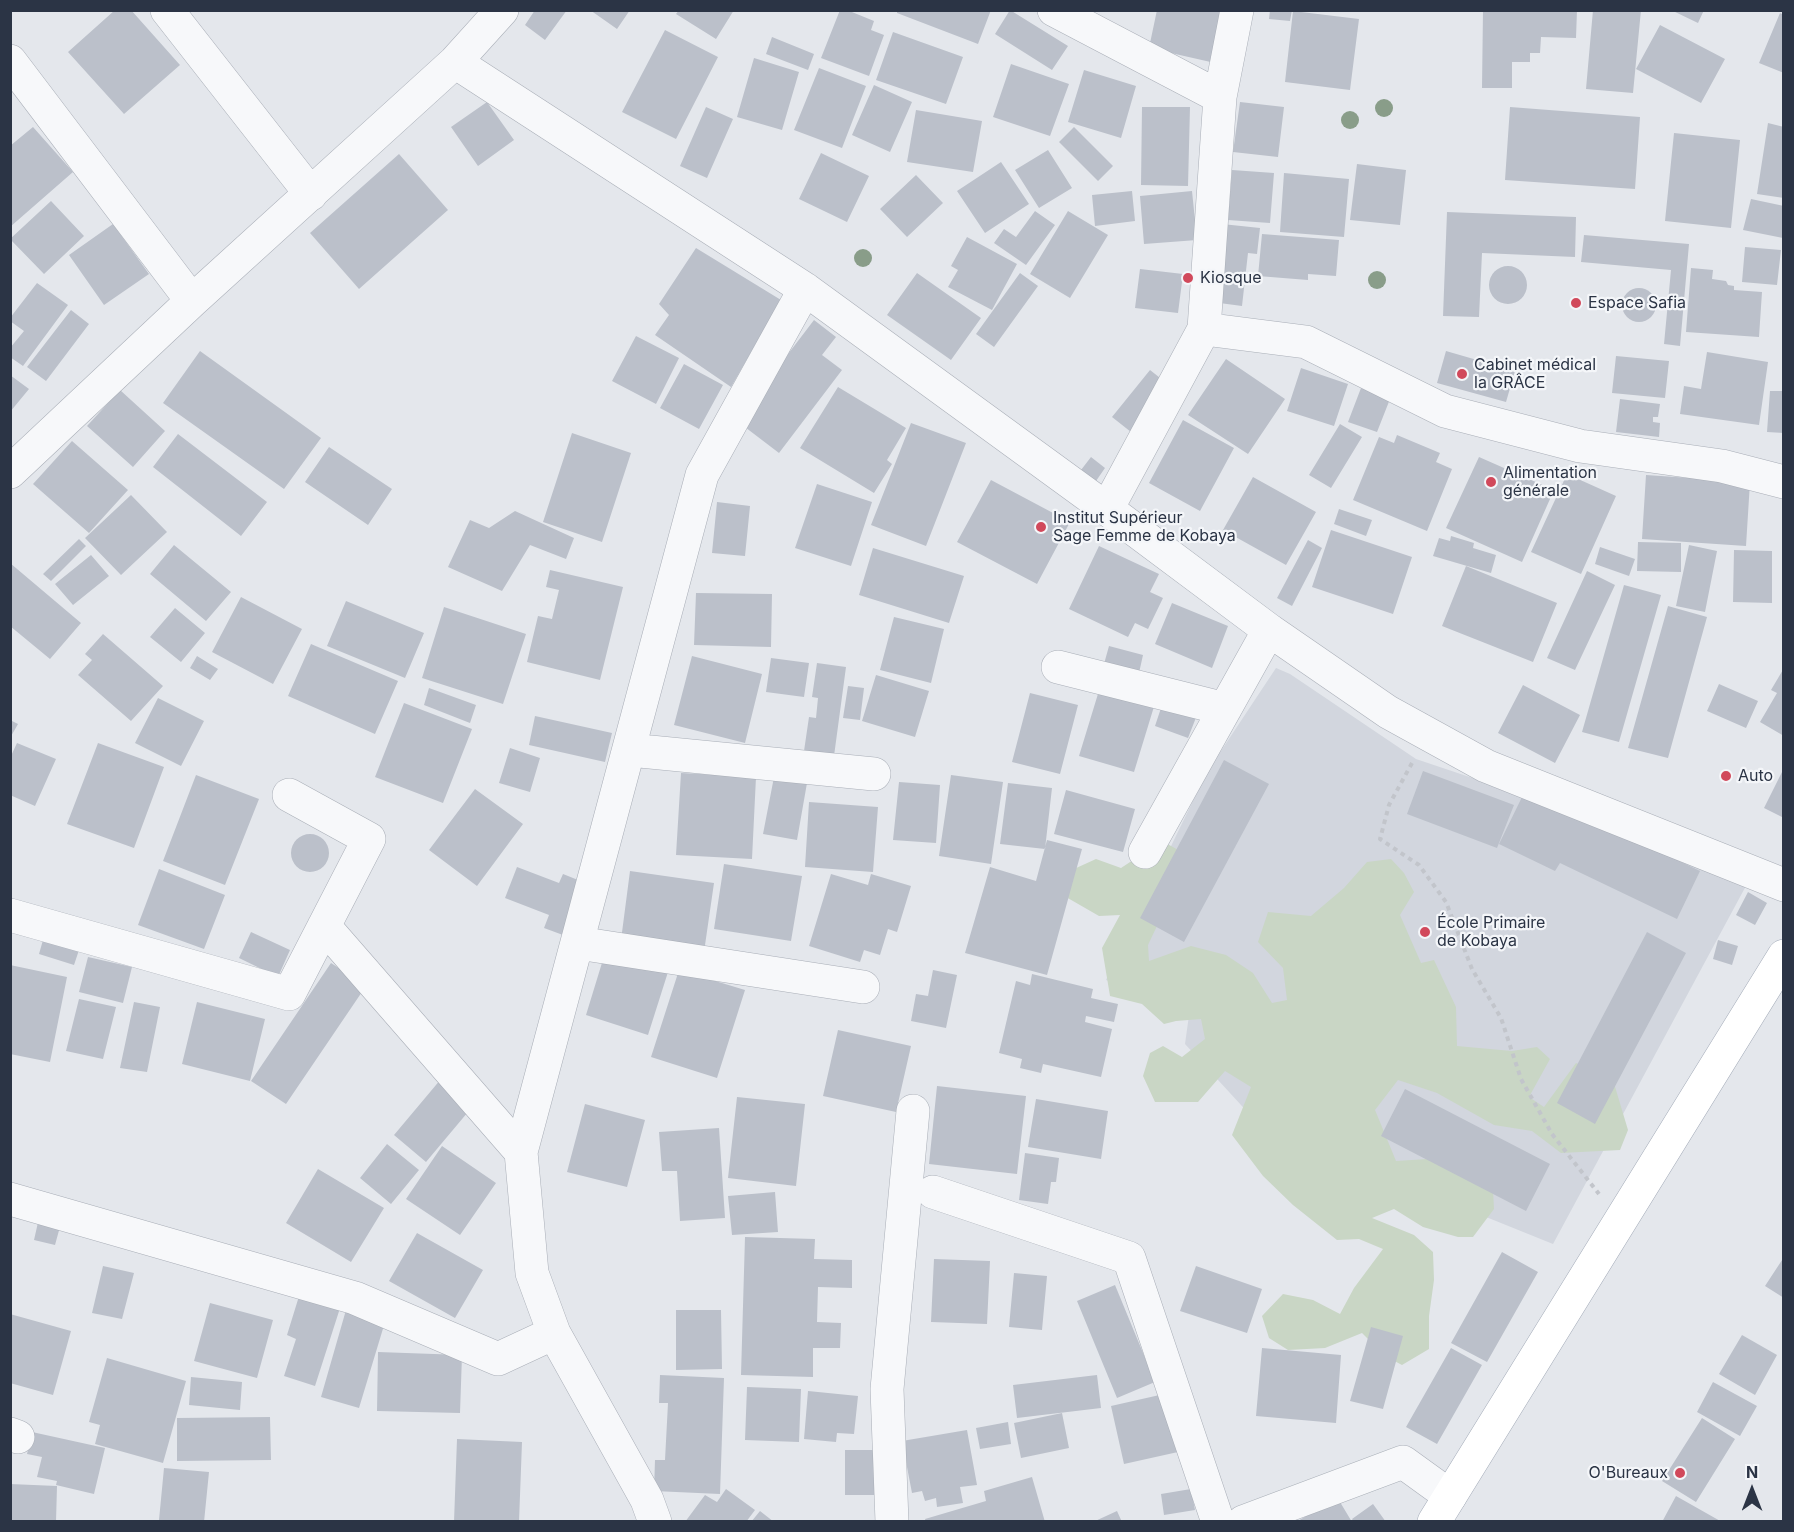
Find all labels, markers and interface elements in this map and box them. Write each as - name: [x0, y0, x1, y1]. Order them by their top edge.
- place label: Kiosque: [1200, 268, 1262, 288]
- marker: Kiosque: [1181, 271, 1195, 285]
- place label: Espace Safia: [1588, 293, 1686, 313]
- marker: Espace Safia: [1569, 296, 1583, 310]
- place label: Cabinet médical la GRÂCE: [1474, 355, 1596, 393]
- marker: Cabinet médical la GRÂCE: [1455, 367, 1469, 381]
- place label: Alimentation générale: [1503, 463, 1597, 501]
- marker: Alimentation générale: [1484, 475, 1498, 489]
- place label: Institut Supérieur Sage Femme de Kobaya: [1053, 508, 1236, 546]
- marker: Institut Supérieur Sage Femme de Kobaya: [1034, 520, 1048, 534]
- place label: Auto: [1738, 766, 1773, 786]
- marker: Auto: [1719, 769, 1733, 783]
- place label: École Primaire de Kobaya: [1437, 913, 1545, 951]
- marker: École Primaire de Kobaya: [1418, 925, 1432, 939]
- north arrow: [1722, 1460, 1782, 1520]
- text: N: [1746, 1462, 1758, 1482]
- place label: O'Bureaux: [1589, 1463, 1668, 1483]
- marker: O'Bureaux: [1673, 1466, 1687, 1480]

